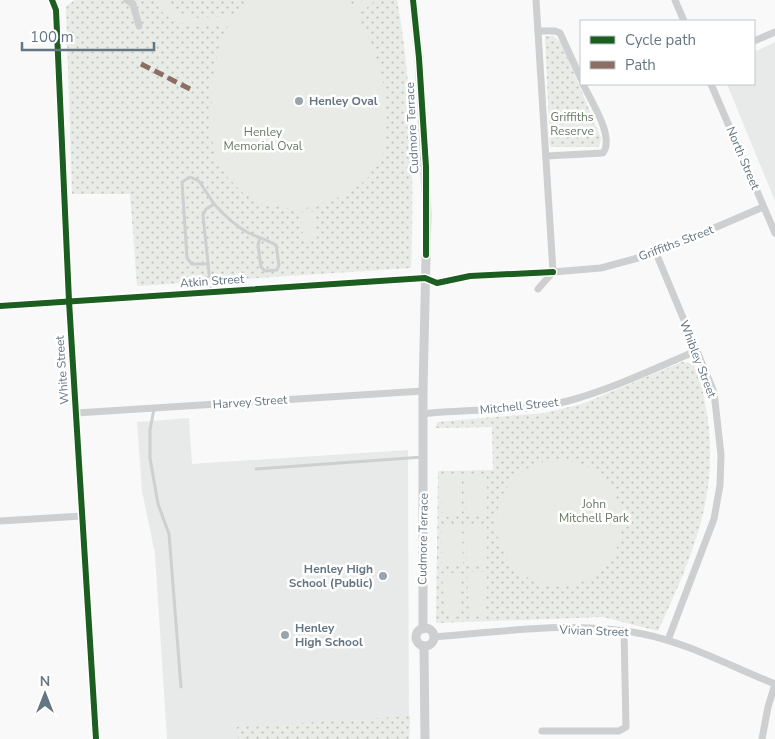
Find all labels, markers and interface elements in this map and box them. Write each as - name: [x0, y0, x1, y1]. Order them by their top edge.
- scale bar: [22, 20, 155, 52]
- legend: [580, 20, 755, 85]
- text: 100 m: [30, 27, 74, 47]
- text: Cycle path: [625, 30, 696, 50]
- text: Path: [625, 55, 656, 75]
- street label: Cudmore Terrace: [402, 82, 422, 174]
- place label: Henley Oval: [309, 93, 378, 109]
- marker: Henley Oval: [293, 95, 305, 107]
- park label: Griffiths Reserve: [550, 109, 594, 139]
- park label: Henley Memorial Oval: [224, 124, 303, 154]
- street label: North Street: [723, 124, 764, 193]
- street label: Griffiths Street: [636, 221, 716, 265]
- street label: Atkin Street: [179, 271, 245, 291]
- street label: Whibley Street: [676, 318, 720, 401]
- street label: White Street: [52, 334, 72, 405]
- street label: Harvey Street: [212, 391, 289, 413]
- street label: Mitchell Street: [479, 394, 560, 418]
- street label: Cudmore Terrace: [414, 493, 432, 585]
- park label: John Mitchell Park: [559, 496, 630, 526]
- place label: Henley High School (Public): [289, 561, 373, 591]
- marker: Henley High School (Public): [377, 570, 389, 582]
- place label: Henley High School: [295, 620, 363, 650]
- street label: Vivian Street: [558, 622, 630, 640]
- marker: Henley High School: [279, 629, 291, 641]
- north arrow: [20, 669, 70, 719]
- text: N: [40, 672, 50, 691]

